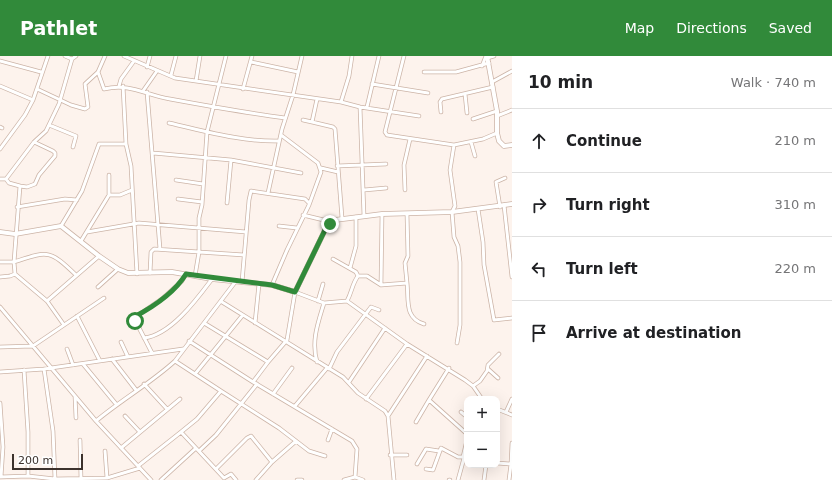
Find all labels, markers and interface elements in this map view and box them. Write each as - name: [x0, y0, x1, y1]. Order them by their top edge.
- text: Pathlet: [20, 17, 97, 39]
- text: Map: [625, 20, 654, 36]
- text: Directions: [676, 20, 747, 36]
- text: Saved: [769, 20, 812, 36]
- text: 10 min: [528, 72, 593, 92]
- text: Walk · 740 m: [731, 75, 816, 90]
- icon: ahead: [528, 130, 550, 152]
- text: Continue: [566, 132, 642, 150]
- text: 210 m: [774, 133, 816, 148]
- icon: right: [528, 194, 550, 216]
- text: Turn right: [566, 196, 650, 214]
- text: 310 m: [774, 197, 816, 212]
- route end: [321, 215, 339, 233]
- icon: left: [528, 258, 550, 280]
- text: Turn left: [566, 260, 638, 278]
- text: 220 m: [774, 261, 816, 276]
- route start: [126, 312, 144, 330]
- icon: arrive: [528, 322, 550, 344]
- text: Arrive at destination: [566, 324, 741, 342]
- map controls: [464, 396, 500, 468]
- button: +: [464, 396, 500, 432]
- button: −: [464, 432, 500, 468]
- scale bar: [12, 452, 83, 471]
- text: 200 m: [18, 454, 53, 467]

